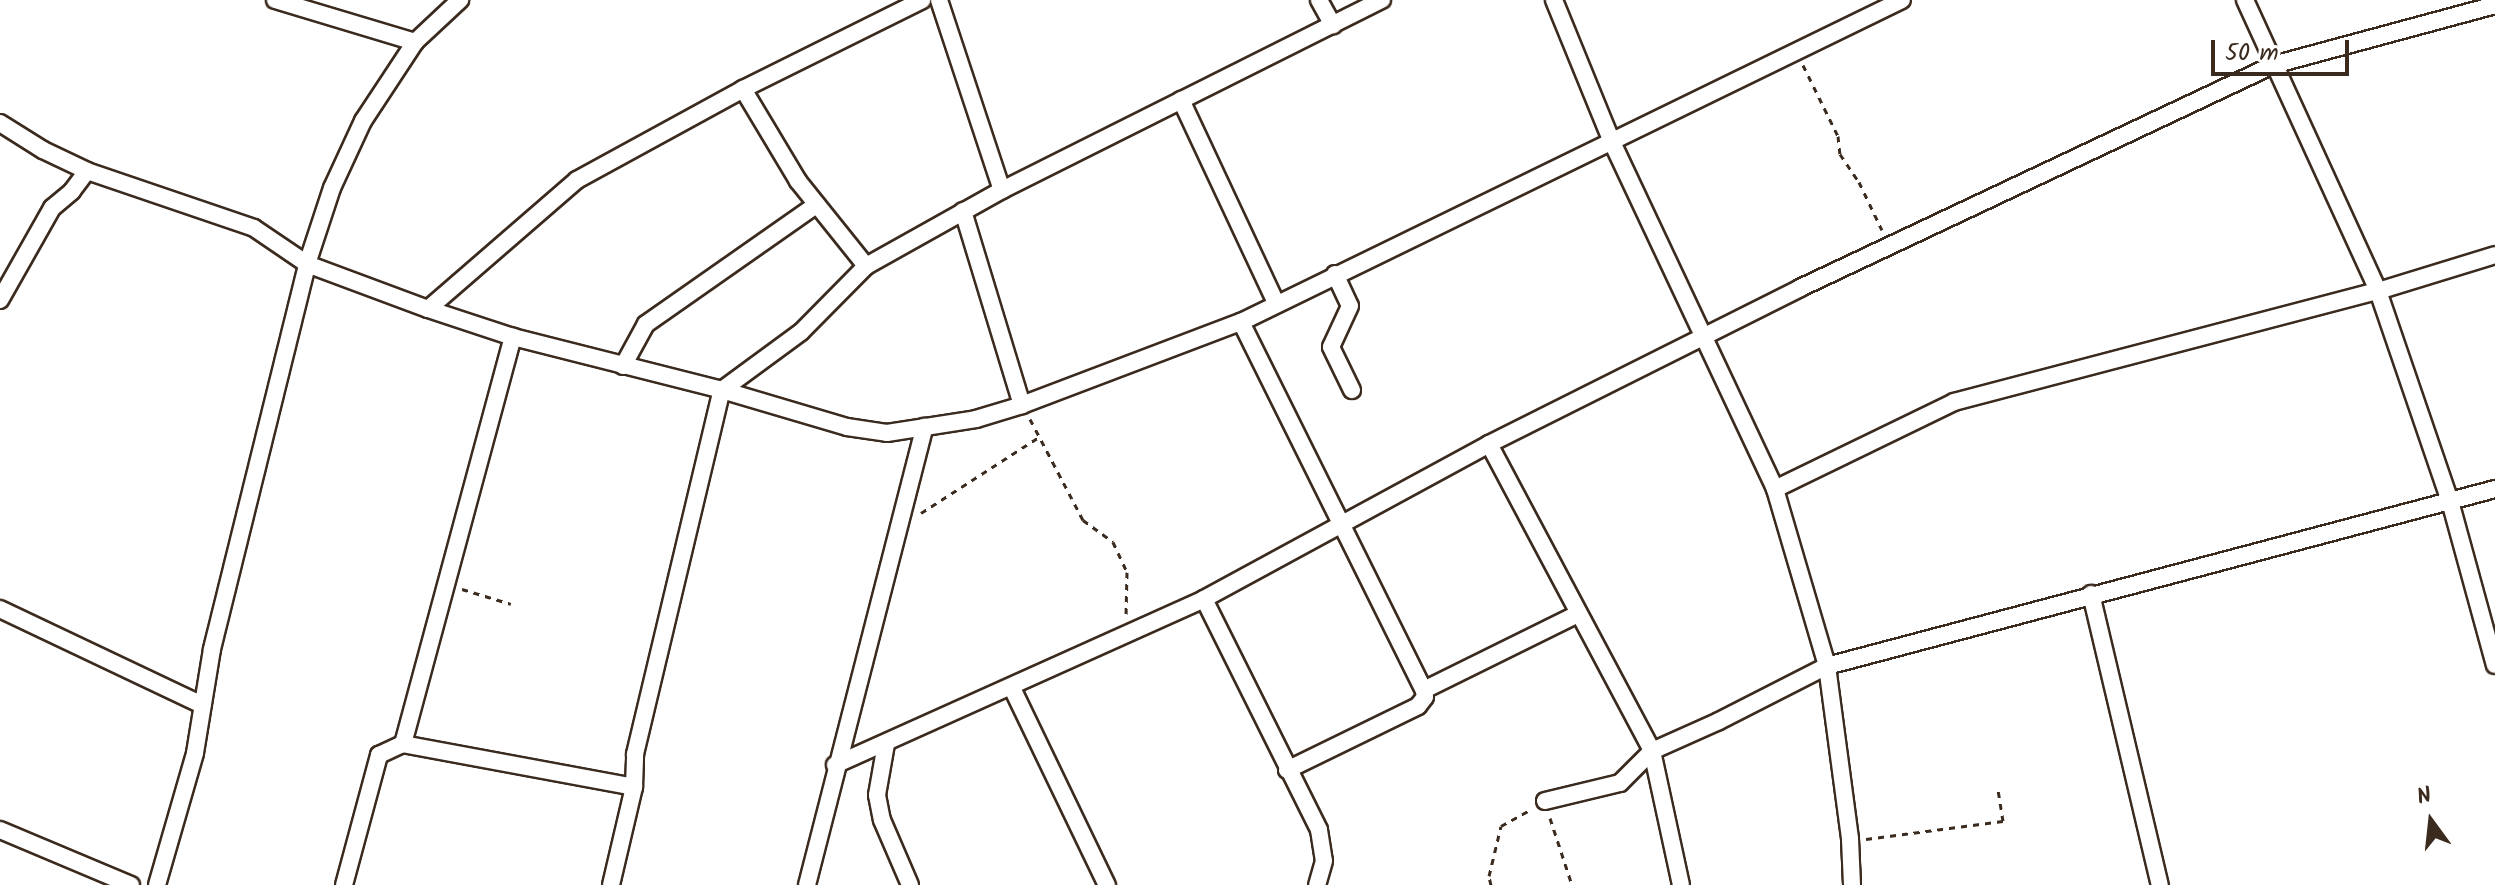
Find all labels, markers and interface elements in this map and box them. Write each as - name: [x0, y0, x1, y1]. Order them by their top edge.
- scale bar: [2215, 24, 2353, 74]
- text: 50 m: [2225, 34, 2279, 73]
- text: N: [2413, 779, 2436, 816]
- north arrow: [2391, 781, 2471, 861]

